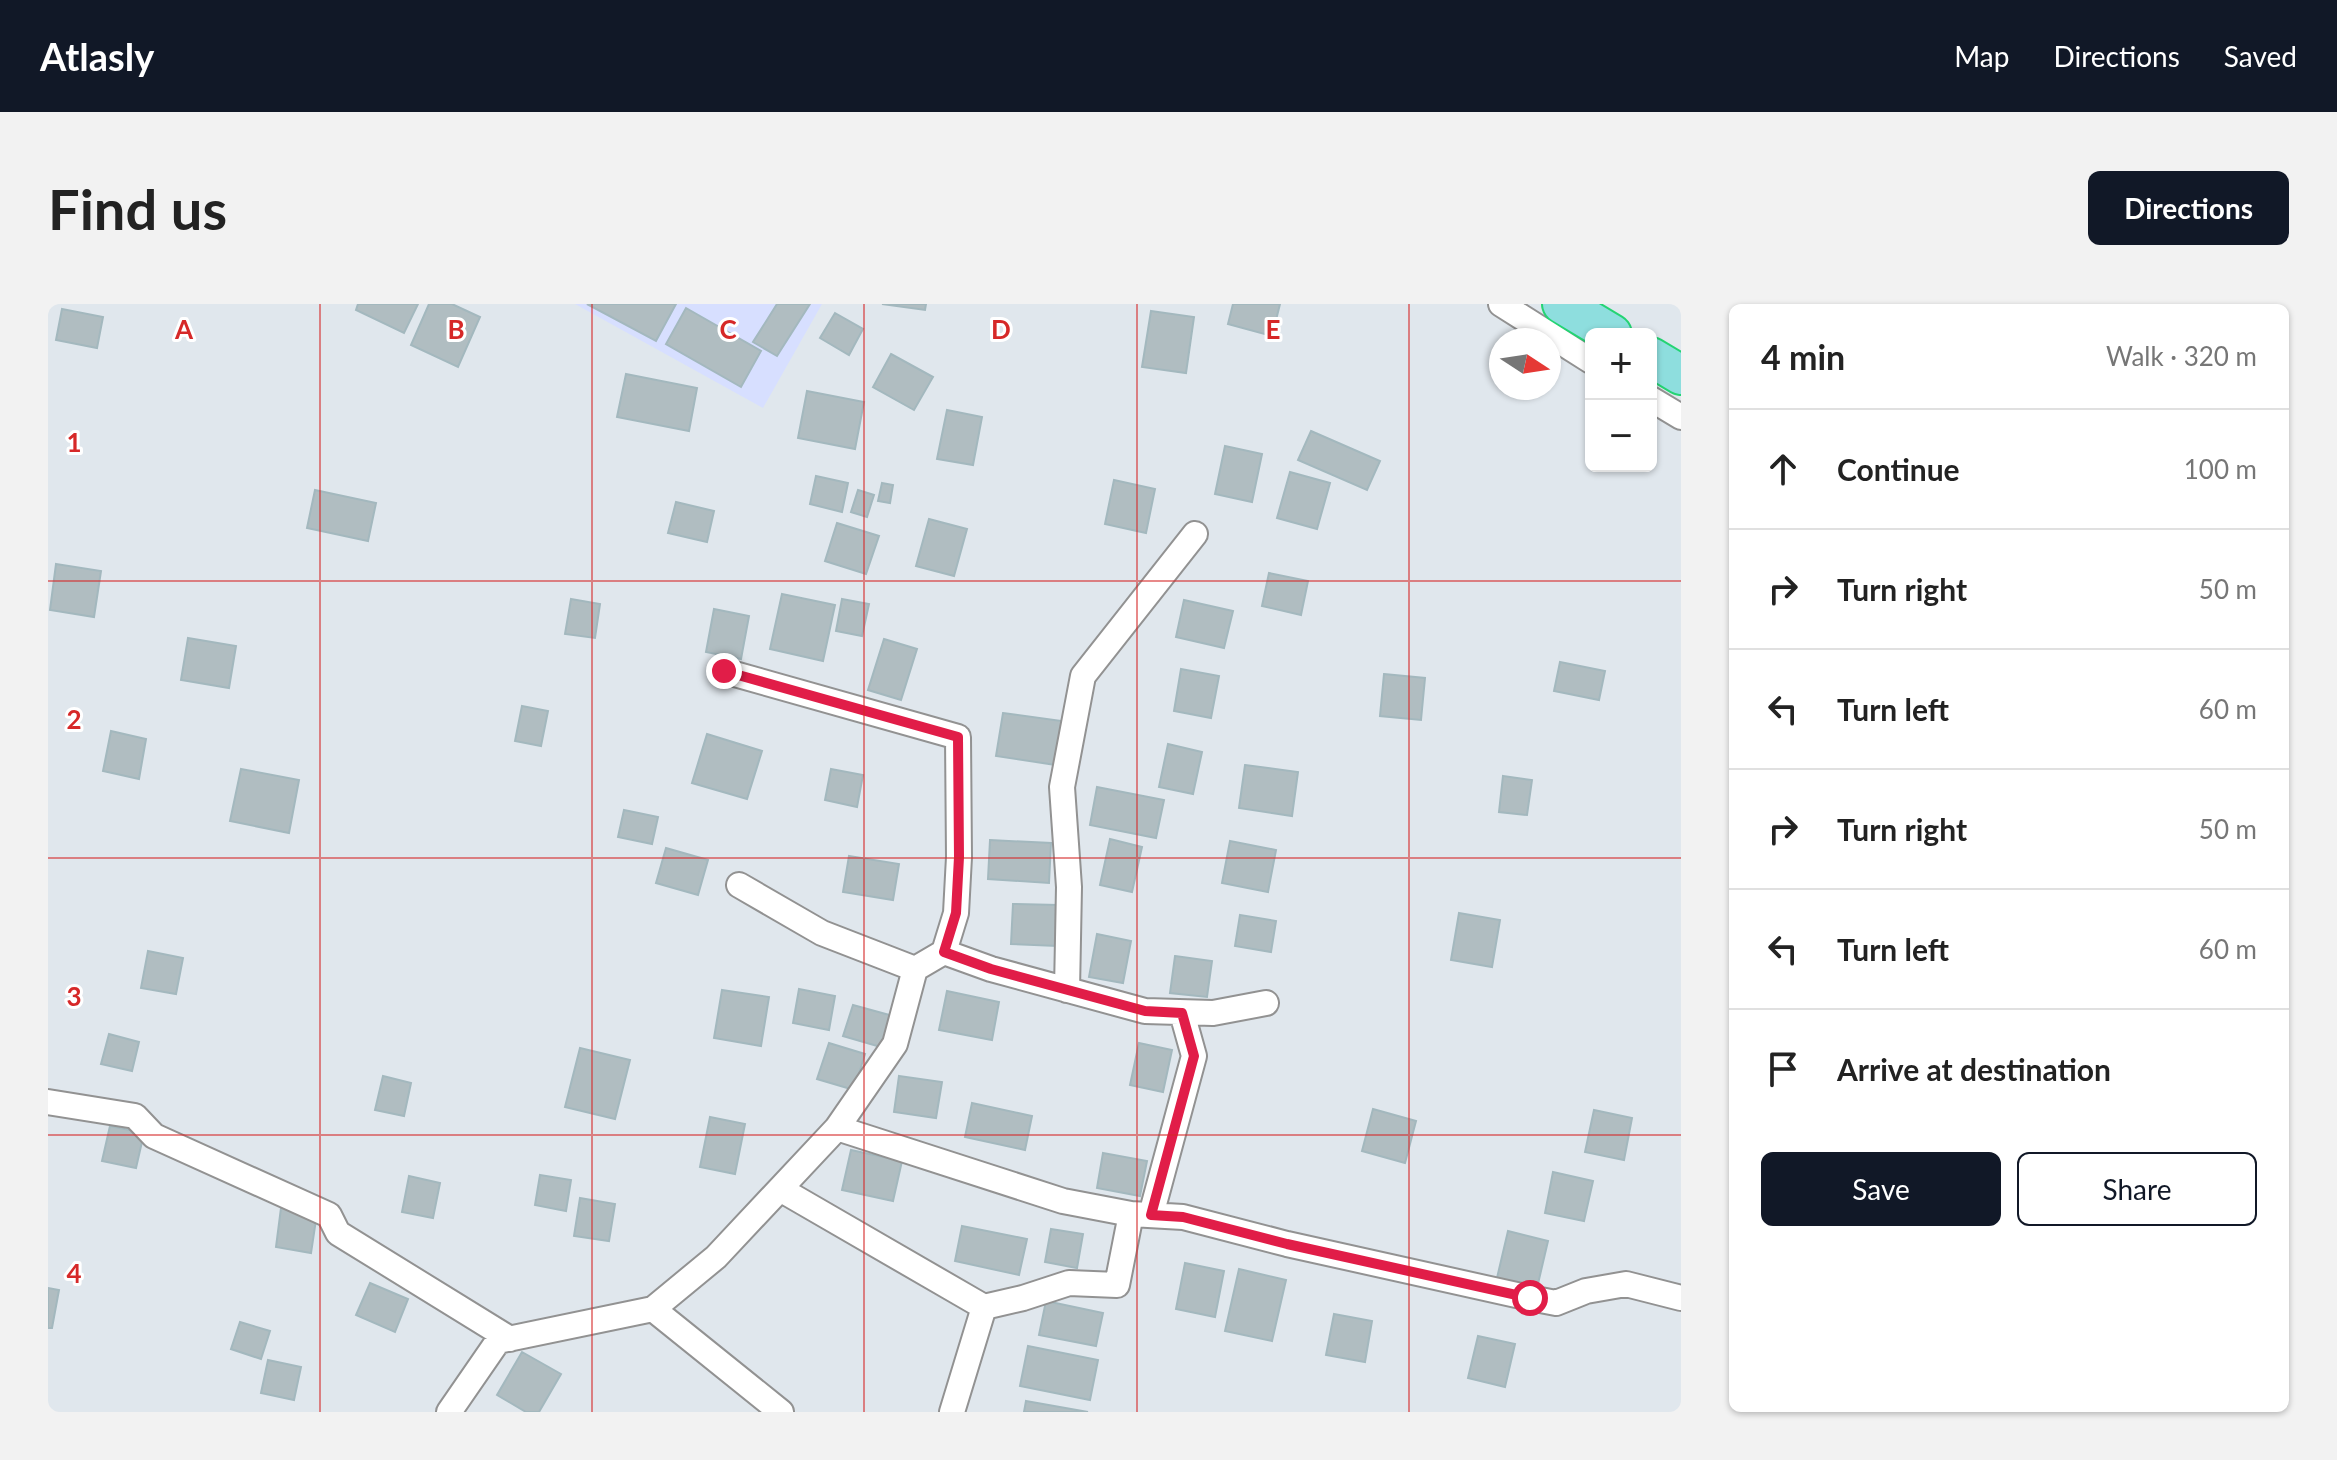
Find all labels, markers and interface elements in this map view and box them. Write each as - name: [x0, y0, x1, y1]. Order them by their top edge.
- text: Atlasly: [40, 33, 154, 79]
- text: Map: [1954, 39, 2009, 73]
- text: Directions: [2053, 39, 2180, 73]
- text: Saved: [2224, 39, 2297, 73]
- button: Directions: [2088, 171, 2289, 245]
- text: Find us: [48, 175, 227, 242]
- text: A: [174, 313, 194, 345]
- text: B: [447, 313, 465, 345]
- text: C: [719, 313, 737, 345]
- text: D: [991, 313, 1011, 345]
- text: E: [1266, 313, 1280, 345]
- north arrow: [1489, 328, 1561, 400]
- map controls: [1585, 328, 1657, 472]
- button: +: [1585, 328, 1657, 400]
- text: 4 min: [1761, 336, 1845, 377]
- text: Walk · 320 m: [2106, 340, 2257, 372]
- button: −: [1585, 400, 1657, 472]
- text: 1: [66, 426, 82, 458]
- icon: ahead: [1761, 447, 1805, 491]
- text: Continue: [1837, 451, 1960, 487]
- text: 100 m: [2184, 453, 2257, 485]
- icon: right: [1761, 567, 1805, 611]
- text: Turn right: [1837, 571, 1967, 607]
- text: 50 m: [2199, 573, 2257, 605]
- route end: [706, 653, 742, 689]
- icon: left: [1761, 687, 1805, 731]
- text: Turn left: [1837, 691, 1949, 727]
- text: 60 m: [2199, 693, 2257, 725]
- text: 2: [66, 703, 82, 735]
- icon: right: [1761, 807, 1805, 851]
- text: Turn right: [1837, 811, 1967, 847]
- text: 50 m: [2199, 813, 2257, 845]
- icon: left: [1761, 927, 1805, 971]
- text: Turn left: [1837, 931, 1949, 967]
- text: 60 m: [2199, 933, 2257, 965]
- text: 3: [66, 980, 82, 1012]
- icon: arrive: [1761, 1047, 1805, 1091]
- text: Arrive at destination: [1837, 1051, 2111, 1087]
- button: Save: [1761, 1152, 2001, 1226]
- button: Share: [2017, 1152, 2257, 1226]
- text: 4: [66, 1257, 82, 1289]
- route start: [1512, 1280, 1548, 1316]

